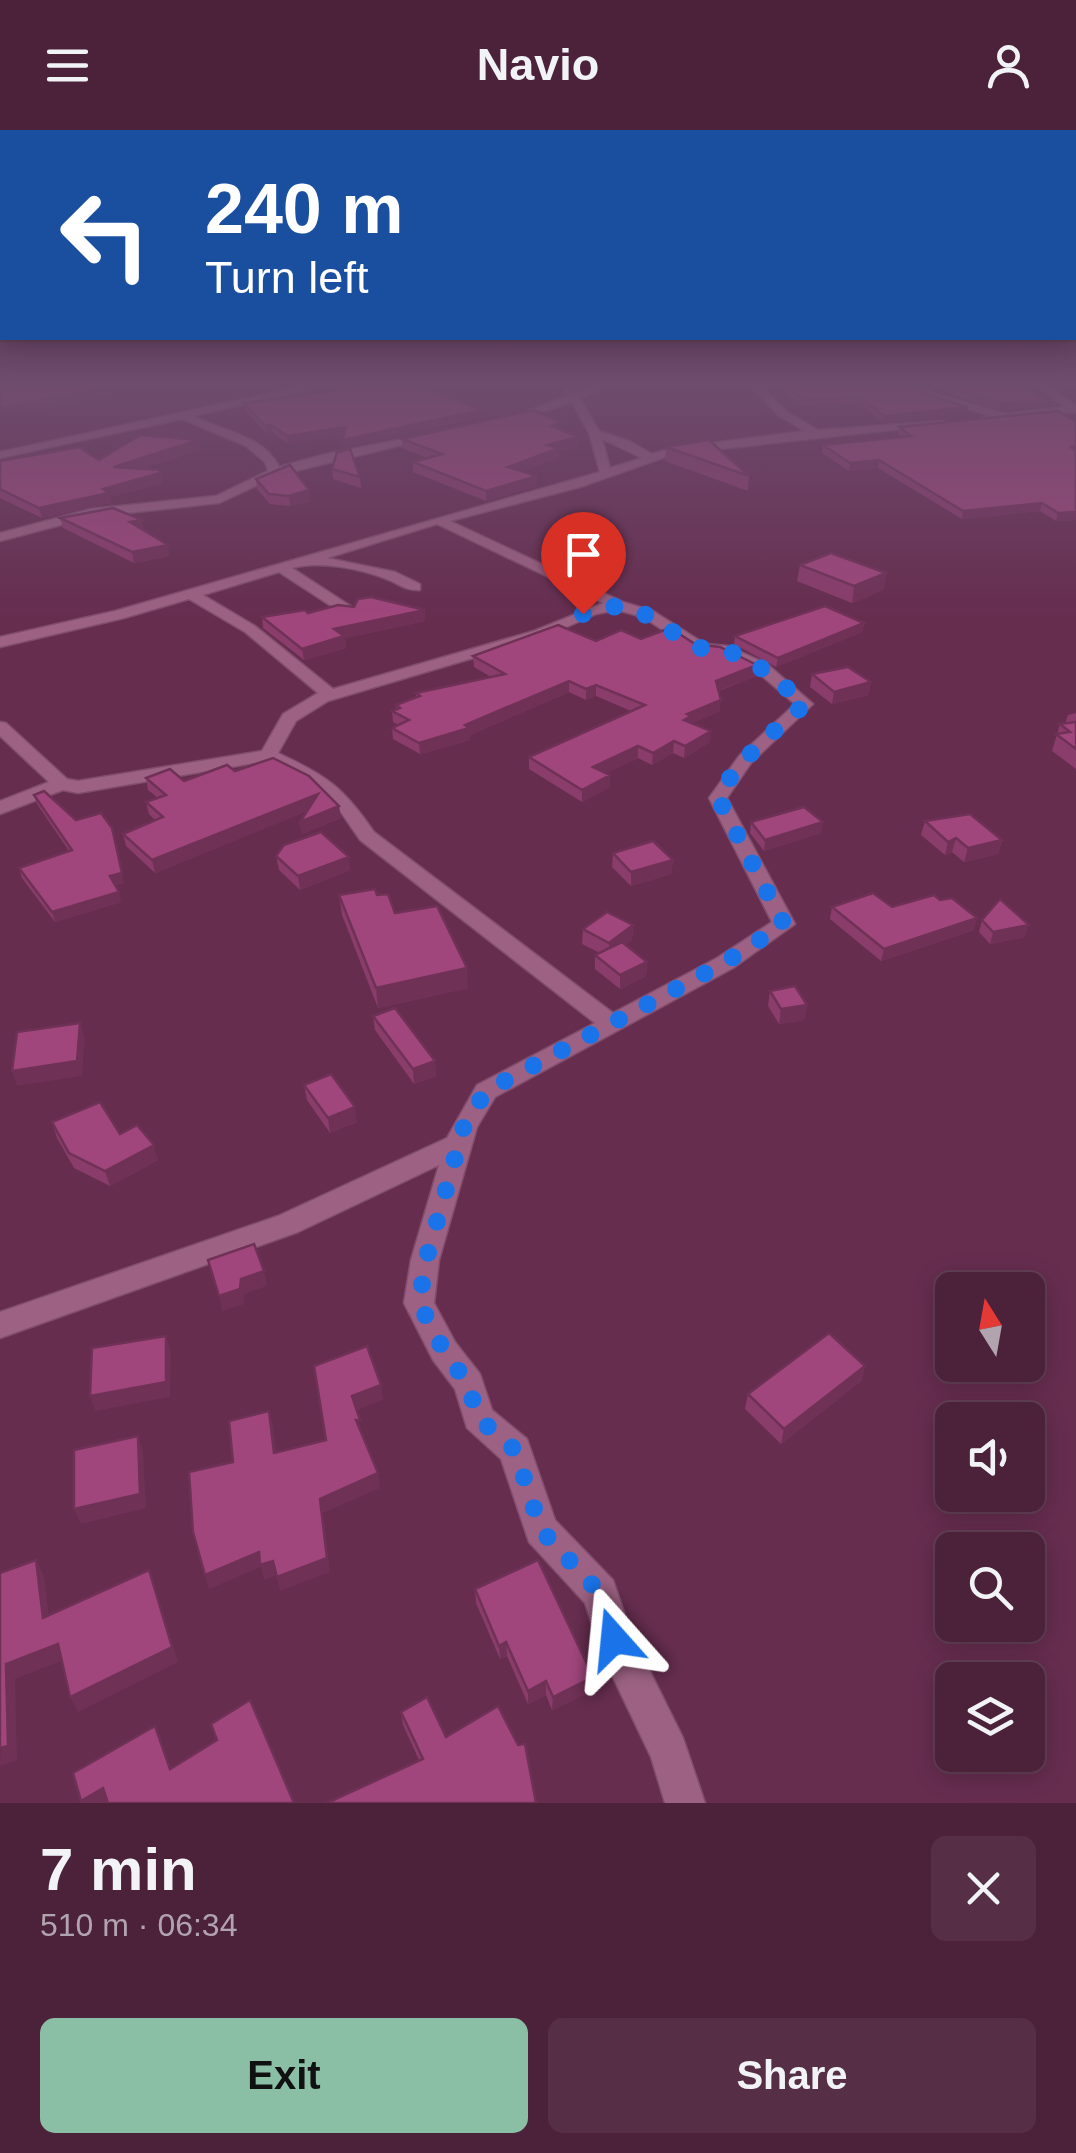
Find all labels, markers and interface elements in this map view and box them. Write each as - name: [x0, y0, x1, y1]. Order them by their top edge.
- icon: menu: [40, 38, 95, 93]
- icon: person: [981, 38, 1036, 93]
- text: Navio: [477, 39, 599, 90]
- icon: left: [40, 170, 170, 300]
- text: 240 m: [205, 170, 403, 248]
- text: Turn left: [205, 252, 368, 303]
- pin: [541, 512, 626, 615]
- icon: arrive: [556, 527, 611, 582]
- north arrow: [935, 1272, 1045, 1382]
- map controls: [935, 1272, 1045, 1772]
- button: sound: [935, 1402, 1045, 1512]
- button: search: [935, 1532, 1045, 1642]
- position arrow: [562, 1587, 666, 1691]
- button: layers: [935, 1662, 1045, 1772]
- text: 7 min: [40, 1836, 197, 1903]
- button: close: [931, 1836, 1036, 1941]
- text: 510 m · 06:34: [40, 1907, 237, 1943]
- button: Exit: [40, 2018, 528, 2133]
- button: Share: [548, 2018, 1036, 2133]

